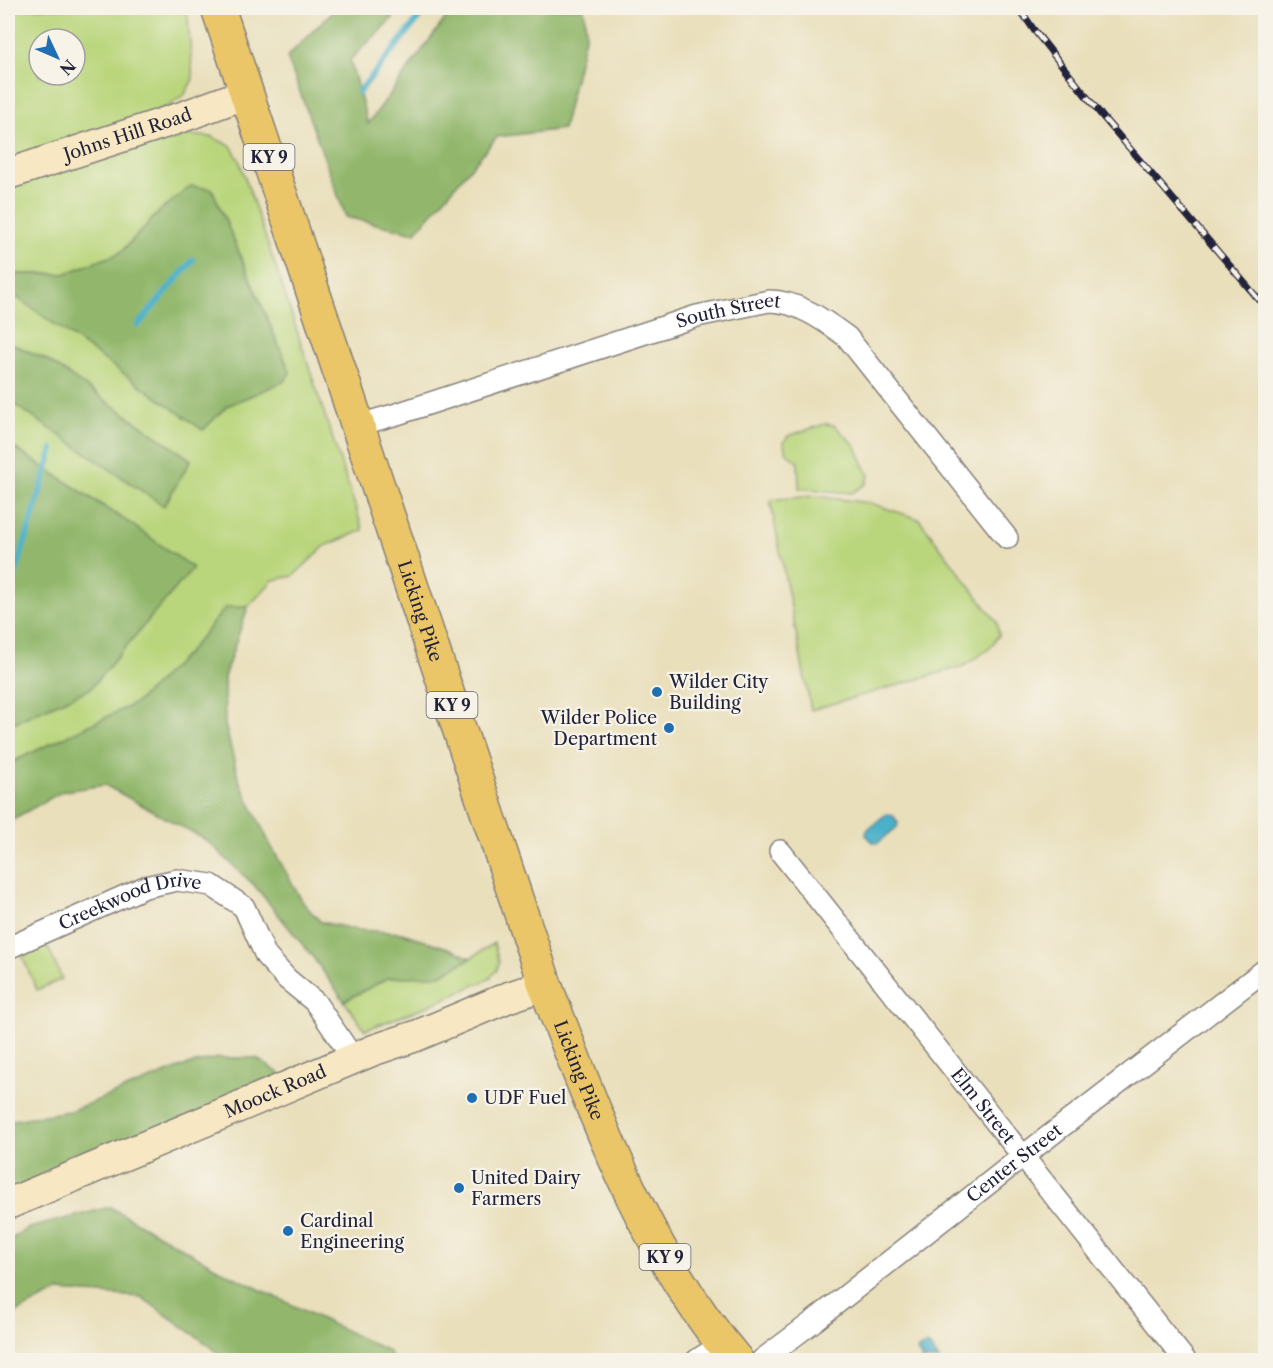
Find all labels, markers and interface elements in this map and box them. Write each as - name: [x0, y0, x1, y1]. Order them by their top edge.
- north arrow: [27, 27, 87, 87]
- text: N: [56, 55, 80, 79]
- street label: Johns Hill Road: [58, 103, 195, 167]
- road number: KY 9: [244, 144, 294, 170]
- street label: South Street: [673, 290, 783, 333]
- street label: Licking Pike: [393, 558, 447, 665]
- place label: Wilder City Building: [668, 671, 769, 714]
- marker: Wilder City Building: [650, 685, 664, 699]
- road number: KY 9: [426, 692, 478, 718]
- place label: Wilder Police Department: [540, 707, 658, 750]
- marker: Wilder Police Department: [662, 721, 676, 735]
- street label: Creekwood Drive: [55, 869, 203, 935]
- street label: Licking Pike: [549, 1017, 608, 1124]
- street label: Moock Road: [221, 1060, 330, 1123]
- street label: Elm Street: [946, 1064, 1020, 1149]
- place label: UDF Fuel: [484, 1087, 566, 1109]
- marker: UDF Fuel: [465, 1091, 479, 1105]
- street label: Center Street: [962, 1119, 1067, 1207]
- place label: United Dairy Farmers: [471, 1167, 582, 1210]
- marker: United Dairy Farmers: [452, 1181, 466, 1195]
- place label: Cardinal Engineering: [300, 1210, 404, 1253]
- marker: Cardinal Engineering: [281, 1224, 295, 1238]
- road number: KY 9: [640, 1244, 690, 1270]

